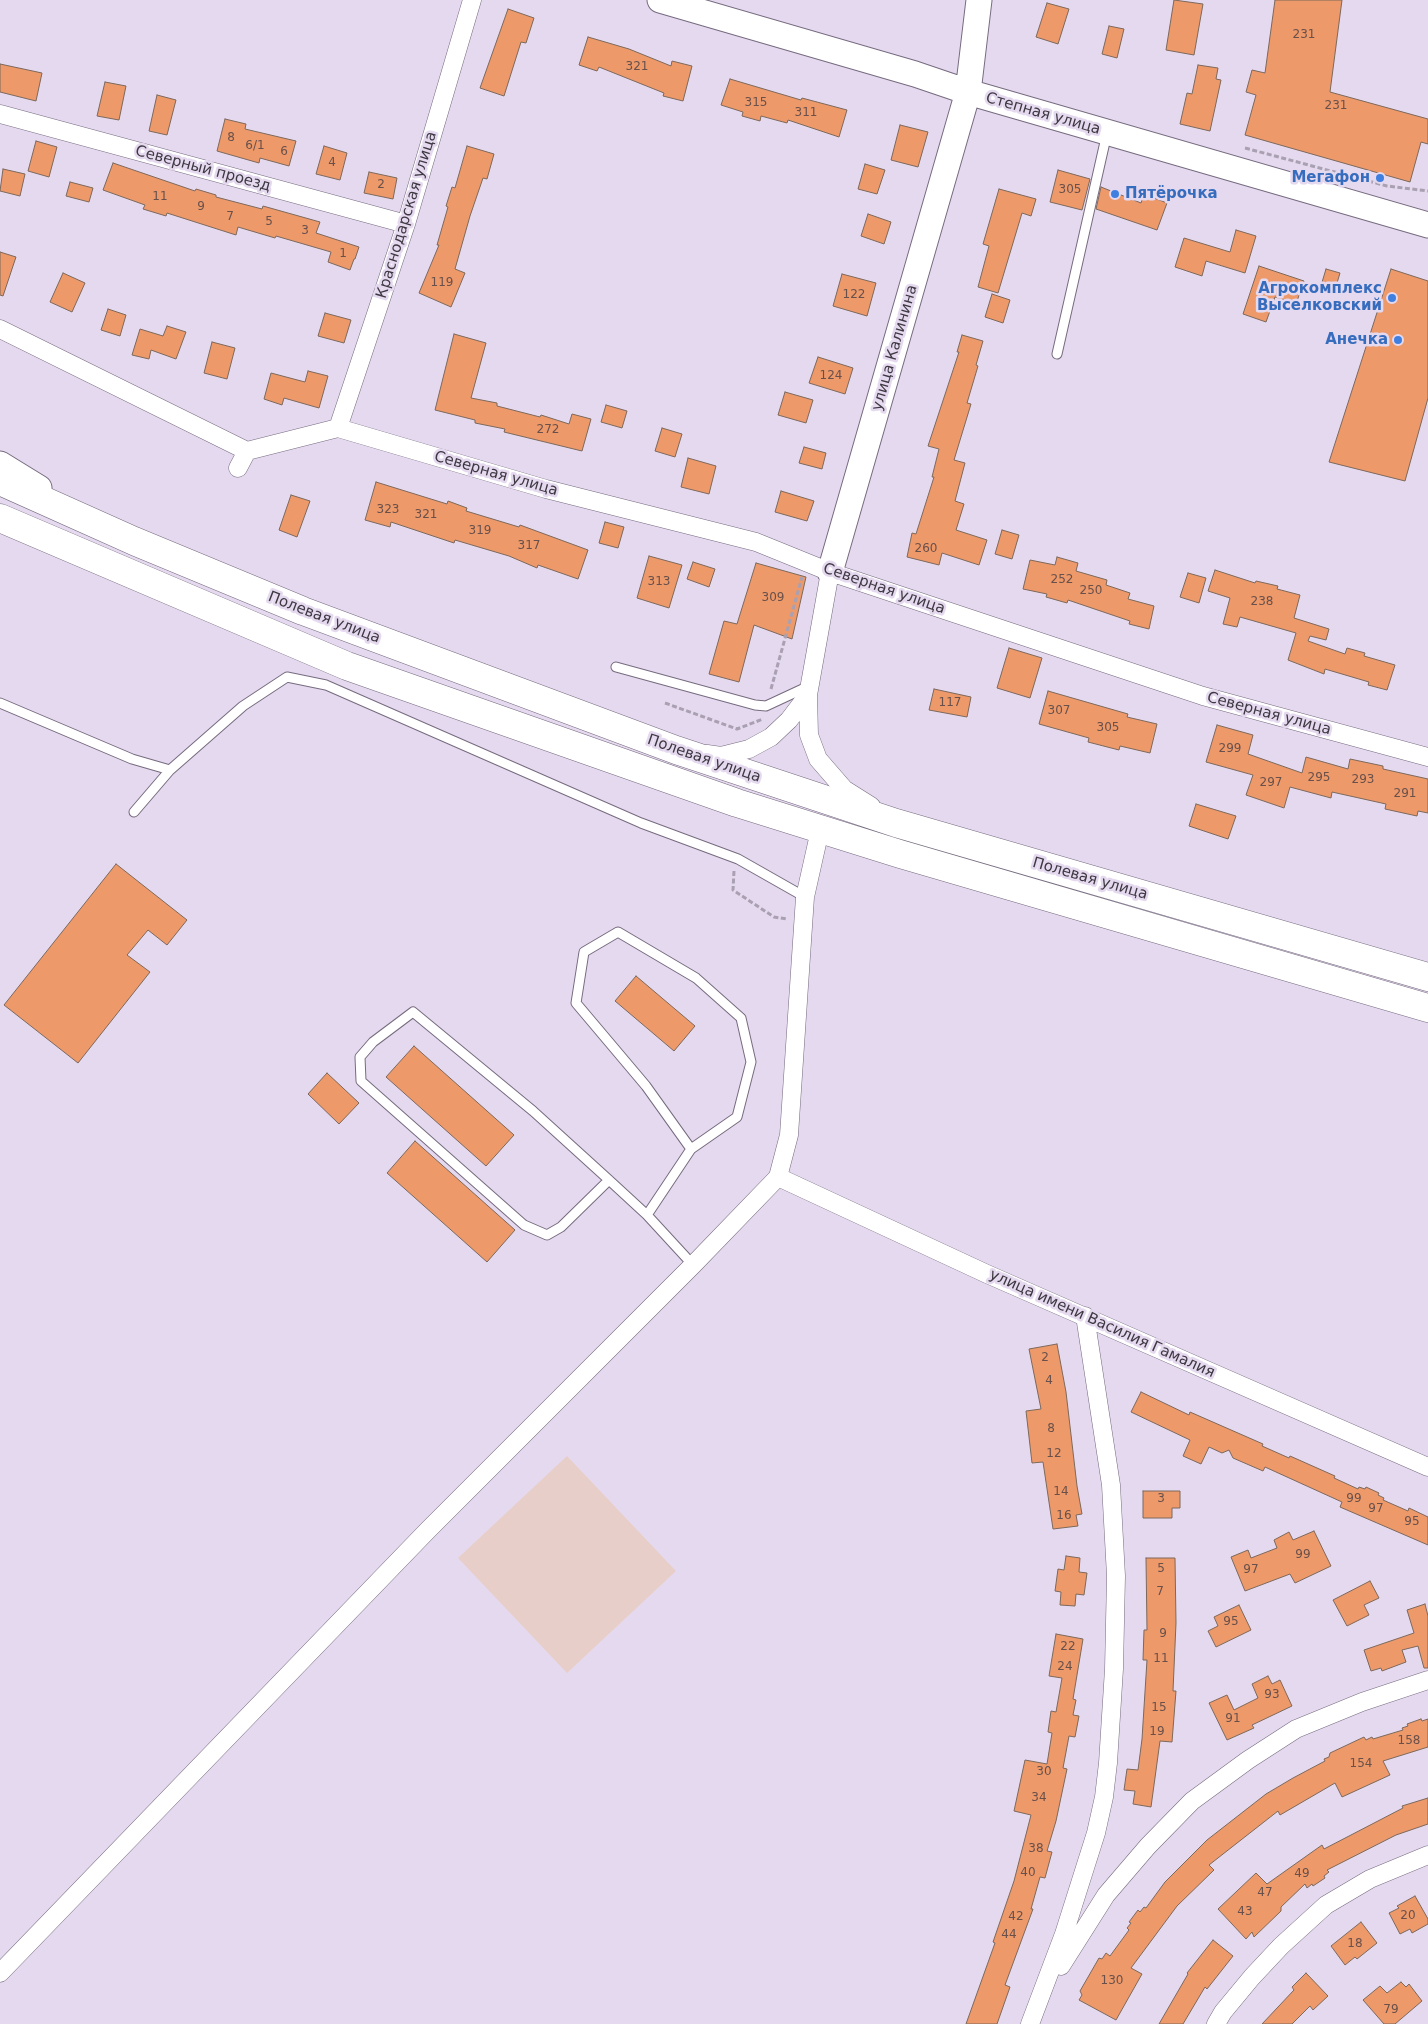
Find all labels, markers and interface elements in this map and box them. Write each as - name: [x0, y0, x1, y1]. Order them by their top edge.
- house number: 231: [1293, 28, 1315, 42]
- house number: 321: [626, 60, 648, 74]
- street label: Степная улица: [983, 89, 1103, 139]
- house number: 315: [745, 96, 767, 110]
- house number: 231: [1325, 99, 1347, 113]
- house number: 311: [795, 106, 817, 120]
- street label: Краснодарская улица: [373, 129, 441, 301]
- house number: 8: [227, 131, 235, 145]
- house number: 6/1: [245, 139, 265, 153]
- street label: Северный проезд: [133, 142, 273, 196]
- house number: 6: [280, 145, 288, 159]
- house number: 4: [328, 156, 336, 170]
- place label: Мегафон: [1291, 169, 1370, 187]
- marker: Мегафон: [1374, 172, 1386, 184]
- house number: 2: [377, 178, 385, 192]
- house number: 305: [1059, 183, 1081, 197]
- place label: Пятёрочка: [1125, 185, 1218, 203]
- marker: Пятёрочка: [1109, 188, 1121, 200]
- house number: 11: [152, 190, 168, 204]
- house number: 9: [197, 200, 205, 214]
- house number: 7: [226, 210, 234, 224]
- house number: 5: [265, 215, 273, 229]
- house number: 3: [301, 224, 309, 238]
- house number: 1: [339, 247, 347, 261]
- house number: 119: [431, 276, 453, 290]
- place label: Агрокомплекс Выселковский: [1257, 280, 1382, 315]
- street label: улица Калинина: [868, 283, 922, 413]
- house number: 122: [843, 288, 865, 302]
- marker: Агрокомплекс Выселковский: [1386, 292, 1398, 304]
- place label: Анечка: [1325, 331, 1388, 349]
- marker: Анечка: [1392, 334, 1404, 346]
- house number: 124: [820, 369, 842, 383]
- house number: 272: [537, 423, 559, 437]
- street label: Северная улица: [432, 448, 560, 500]
- house number: 323: [377, 503, 399, 517]
- house number: 321: [415, 508, 437, 522]
- house number: 319: [469, 524, 491, 538]
- house number: 317: [518, 539, 540, 553]
- house number: 260: [915, 542, 937, 556]
- street label: Северная улица: [821, 560, 947, 618]
- house number: 252: [1051, 573, 1073, 587]
- house number: 313: [648, 575, 670, 589]
- house number: 250: [1080, 584, 1102, 598]
- street label: Полевая улица: [265, 588, 383, 648]
- house number: 309: [762, 591, 784, 605]
- house number: 238: [1251, 595, 1273, 609]
- street label: Северная улица: [1205, 689, 1333, 739]
- house number: 117: [939, 696, 961, 710]
- house number: 307: [1048, 704, 1070, 718]
- house number: 305: [1097, 721, 1119, 735]
- street label: Полевая улица: [645, 731, 763, 787]
- house number: 299: [1219, 742, 1241, 756]
- house number: 295: [1308, 771, 1330, 785]
- house number: 293: [1352, 773, 1374, 787]
- house number: 297: [1260, 776, 1282, 790]
- house number: 291: [1394, 787, 1416, 801]
- street label: Полевая улица: [1030, 854, 1150, 904]
- street label: улица имени Василия Гамалия: [987, 1266, 1217, 1382]
- house number: 2: [1041, 1351, 1049, 1365]
- house number: 4: [1045, 1374, 1053, 1388]
- house number: 8: [1047, 1422, 1055, 1436]
- house number: 12: [1046, 1447, 1062, 1461]
- house number: 14: [1053, 1485, 1069, 1499]
- house number: 3: [1157, 1492, 1165, 1506]
- house number: 99: [1346, 1492, 1362, 1506]
- house number: 97: [1368, 1502, 1384, 1516]
- house number: 16: [1056, 1509, 1072, 1523]
- house number: 95: [1404, 1515, 1420, 1529]
- house number: 99: [1295, 1548, 1311, 1562]
- house number: 5: [1157, 1562, 1165, 1576]
- house number: 97: [1243, 1563, 1259, 1577]
- house number: 7: [1156, 1585, 1164, 1599]
- house number: 95: [1223, 1615, 1239, 1629]
- house number: 9: [1159, 1627, 1167, 1641]
- house number: 22: [1060, 1640, 1076, 1654]
- house number: 11: [1153, 1652, 1169, 1666]
- house number: 24: [1057, 1660, 1073, 1674]
- house number: 93: [1264, 1688, 1280, 1702]
- house number: 15: [1151, 1701, 1167, 1715]
- house number: 91: [1225, 1712, 1241, 1726]
- house number: 19: [1149, 1725, 1165, 1739]
- house number: 158: [1398, 1734, 1420, 1748]
- house number: 154: [1350, 1757, 1372, 1771]
- house number: 30: [1036, 1765, 1052, 1779]
- house number: 34: [1031, 1791, 1047, 1805]
- house number: 38: [1028, 1842, 1044, 1856]
- house number: 40: [1020, 1866, 1036, 1880]
- house number: 49: [1294, 1867, 1310, 1881]
- house number: 47: [1257, 1886, 1273, 1900]
- house number: 43: [1237, 1905, 1253, 1919]
- house number: 20: [1400, 1909, 1416, 1923]
- house number: 42: [1008, 1910, 1024, 1924]
- house number: 44: [1001, 1928, 1017, 1942]
- house number: 18: [1347, 1937, 1363, 1951]
- house number: 130: [1101, 1974, 1123, 1988]
- house number: 79: [1383, 2003, 1399, 2017]

